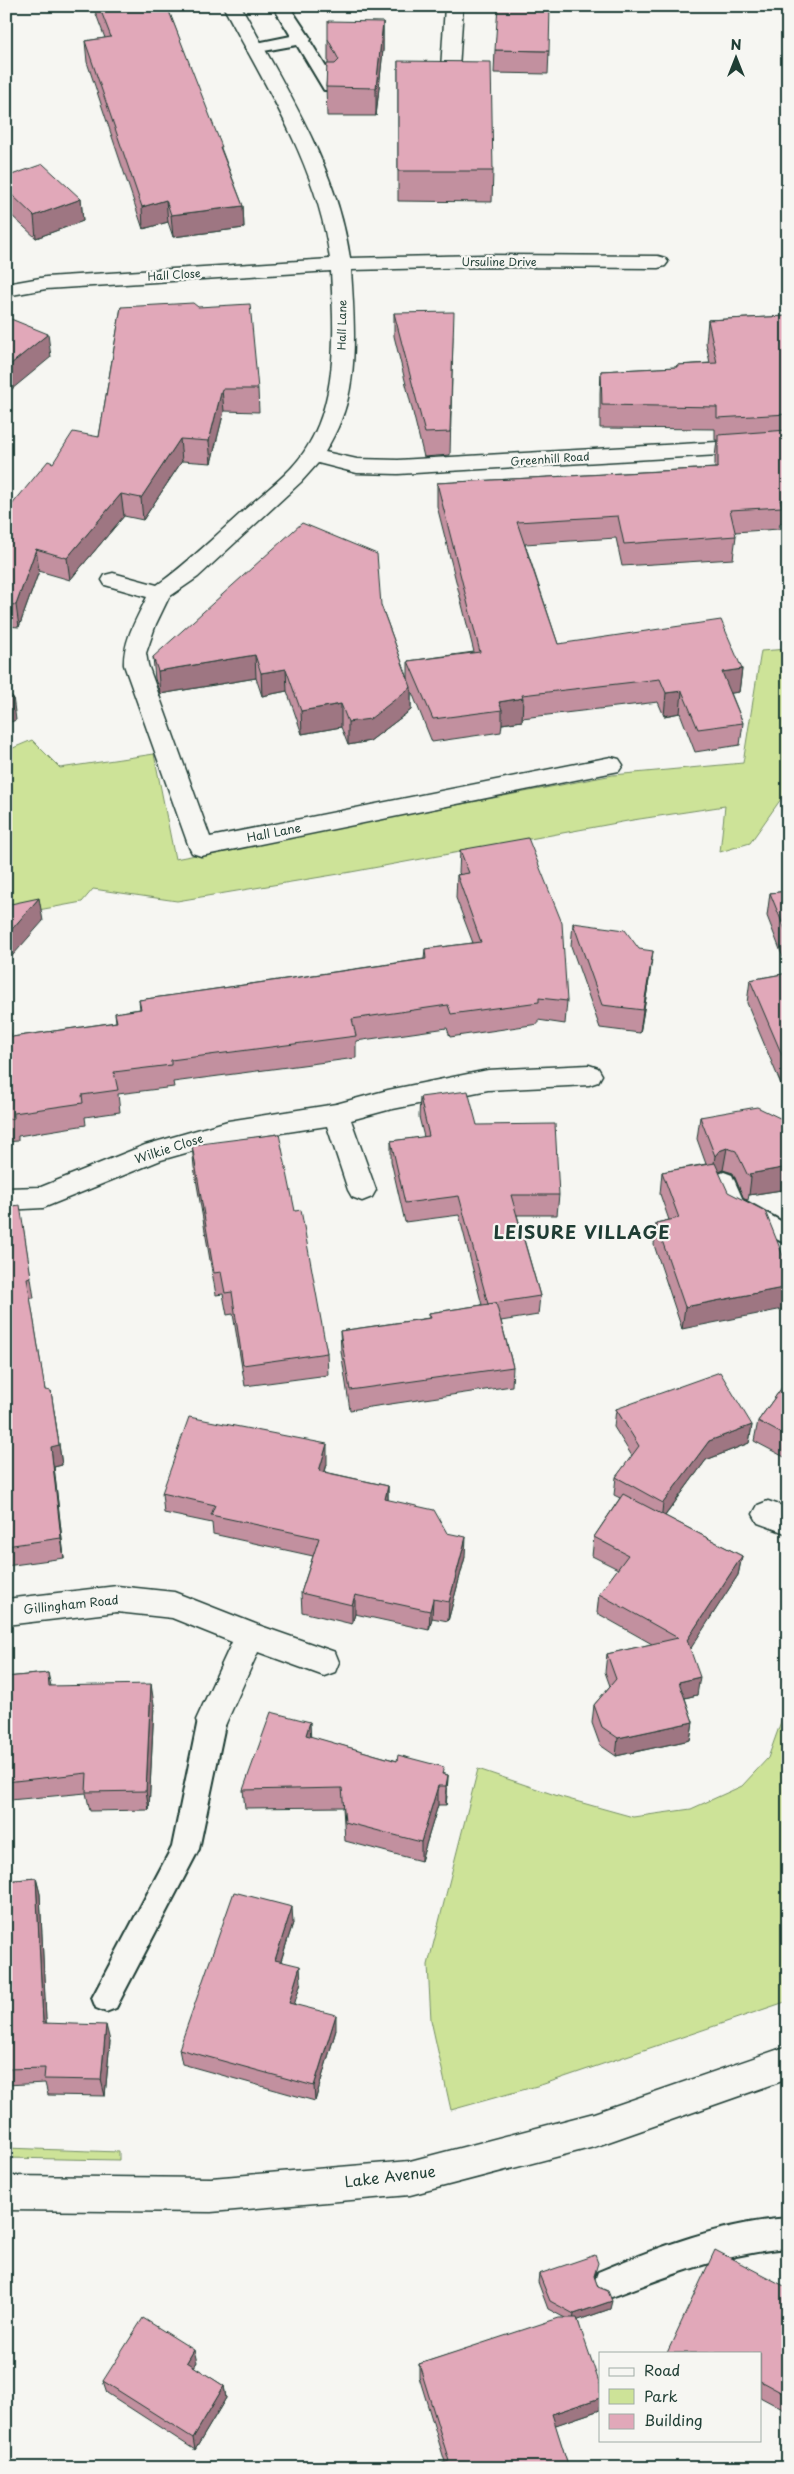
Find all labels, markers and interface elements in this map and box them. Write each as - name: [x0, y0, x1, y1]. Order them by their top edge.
- north arrow: [712, 32, 762, 82]
- text: N: [730, 34, 742, 55]
- street label: Ursuline Drive: [461, 253, 537, 270]
- street label: Hall Close: [147, 264, 201, 285]
- street label: Hall Lane: [333, 300, 350, 350]
- street label: Greenhill Road: [510, 447, 590, 470]
- street label: Hall Lane: [245, 818, 303, 846]
- street label: Wilkie Close: [132, 1129, 205, 1168]
- district label: LEISURE VILLAGE: [493, 1218, 671, 1245]
- street label: Gillingham Road: [22, 1590, 119, 1618]
- street label: Lake Avenue: [343, 2159, 437, 2193]
- legend: [599, 2352, 762, 2442]
- text: Road: [644, 2358, 680, 2381]
- text: Park: [644, 2384, 678, 2407]
- text: Building: [644, 2408, 703, 2431]

